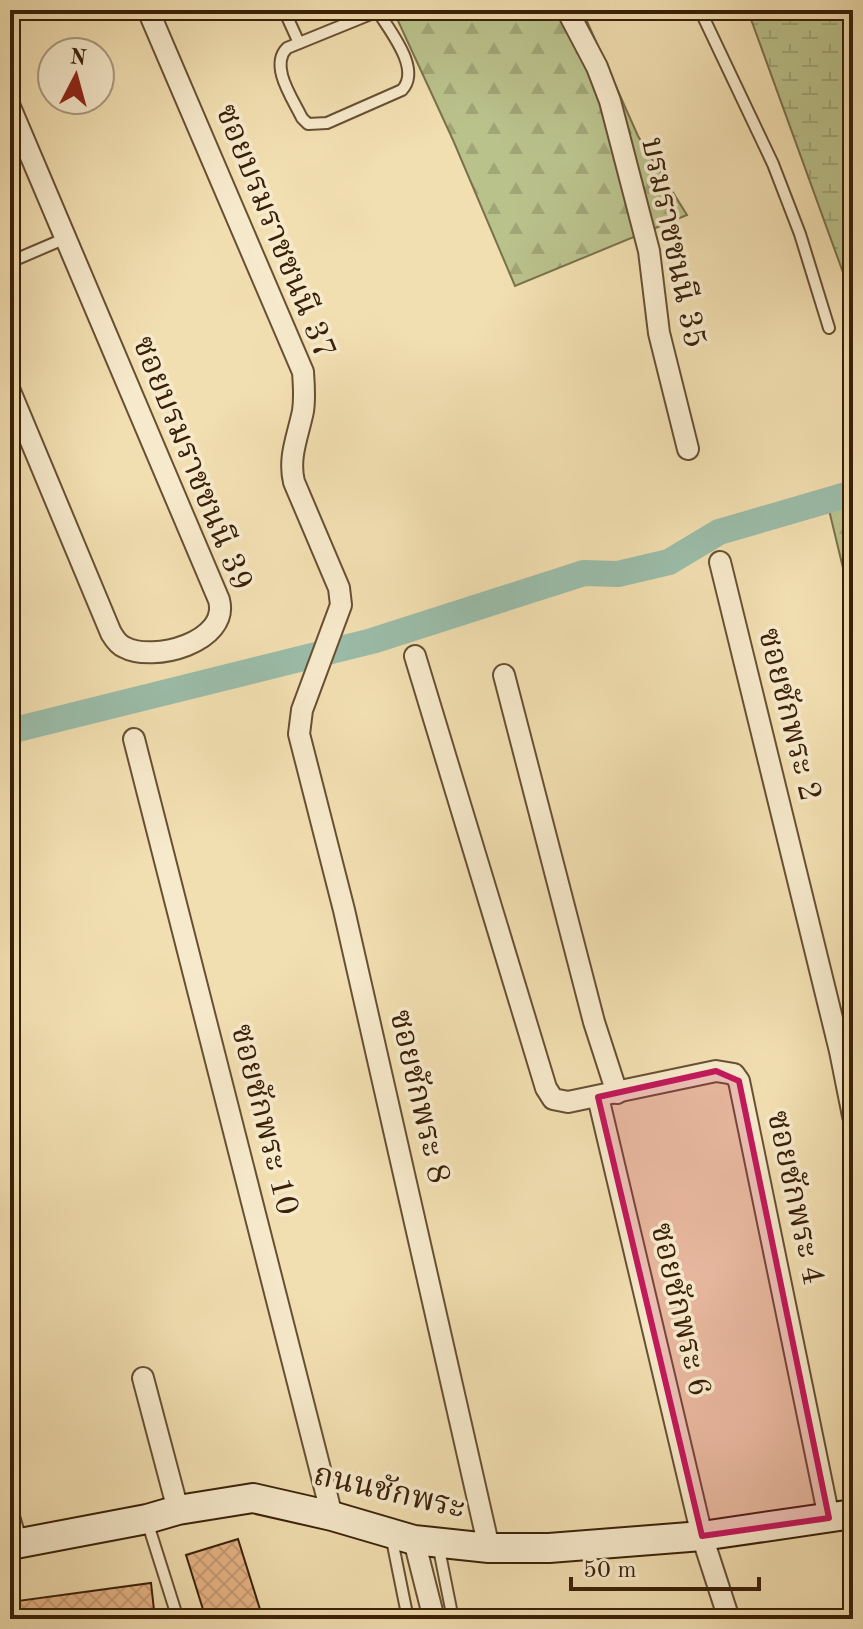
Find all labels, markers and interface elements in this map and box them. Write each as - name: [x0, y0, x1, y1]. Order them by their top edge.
- north arrow: [36, 36, 116, 116]
- text: N: [68, 46, 88, 70]
- street label: ซอยบรมราชชนนี 37: [208, 99, 342, 364]
- street label: บรมราชชนนี 35: [634, 134, 713, 351]
- street label: ซอยบรมราชชนนี 39: [125, 331, 259, 596]
- street label: ซอยชักพระ 2: [751, 625, 827, 805]
- street label: ซอยชักพระ 8: [382, 1007, 455, 1187]
- street label: ซอยชักพระ 10: [224, 1021, 304, 1219]
- street label: ซอยชักพระ 4: [760, 1108, 830, 1288]
- street label: ซอยชักพระ 6: [643, 1220, 716, 1400]
- street label: ถนนชักพระ: [310, 1458, 468, 1526]
- scale bar: [571, 1541, 759, 1591]
- text: 50 m: [583, 1559, 637, 1583]

